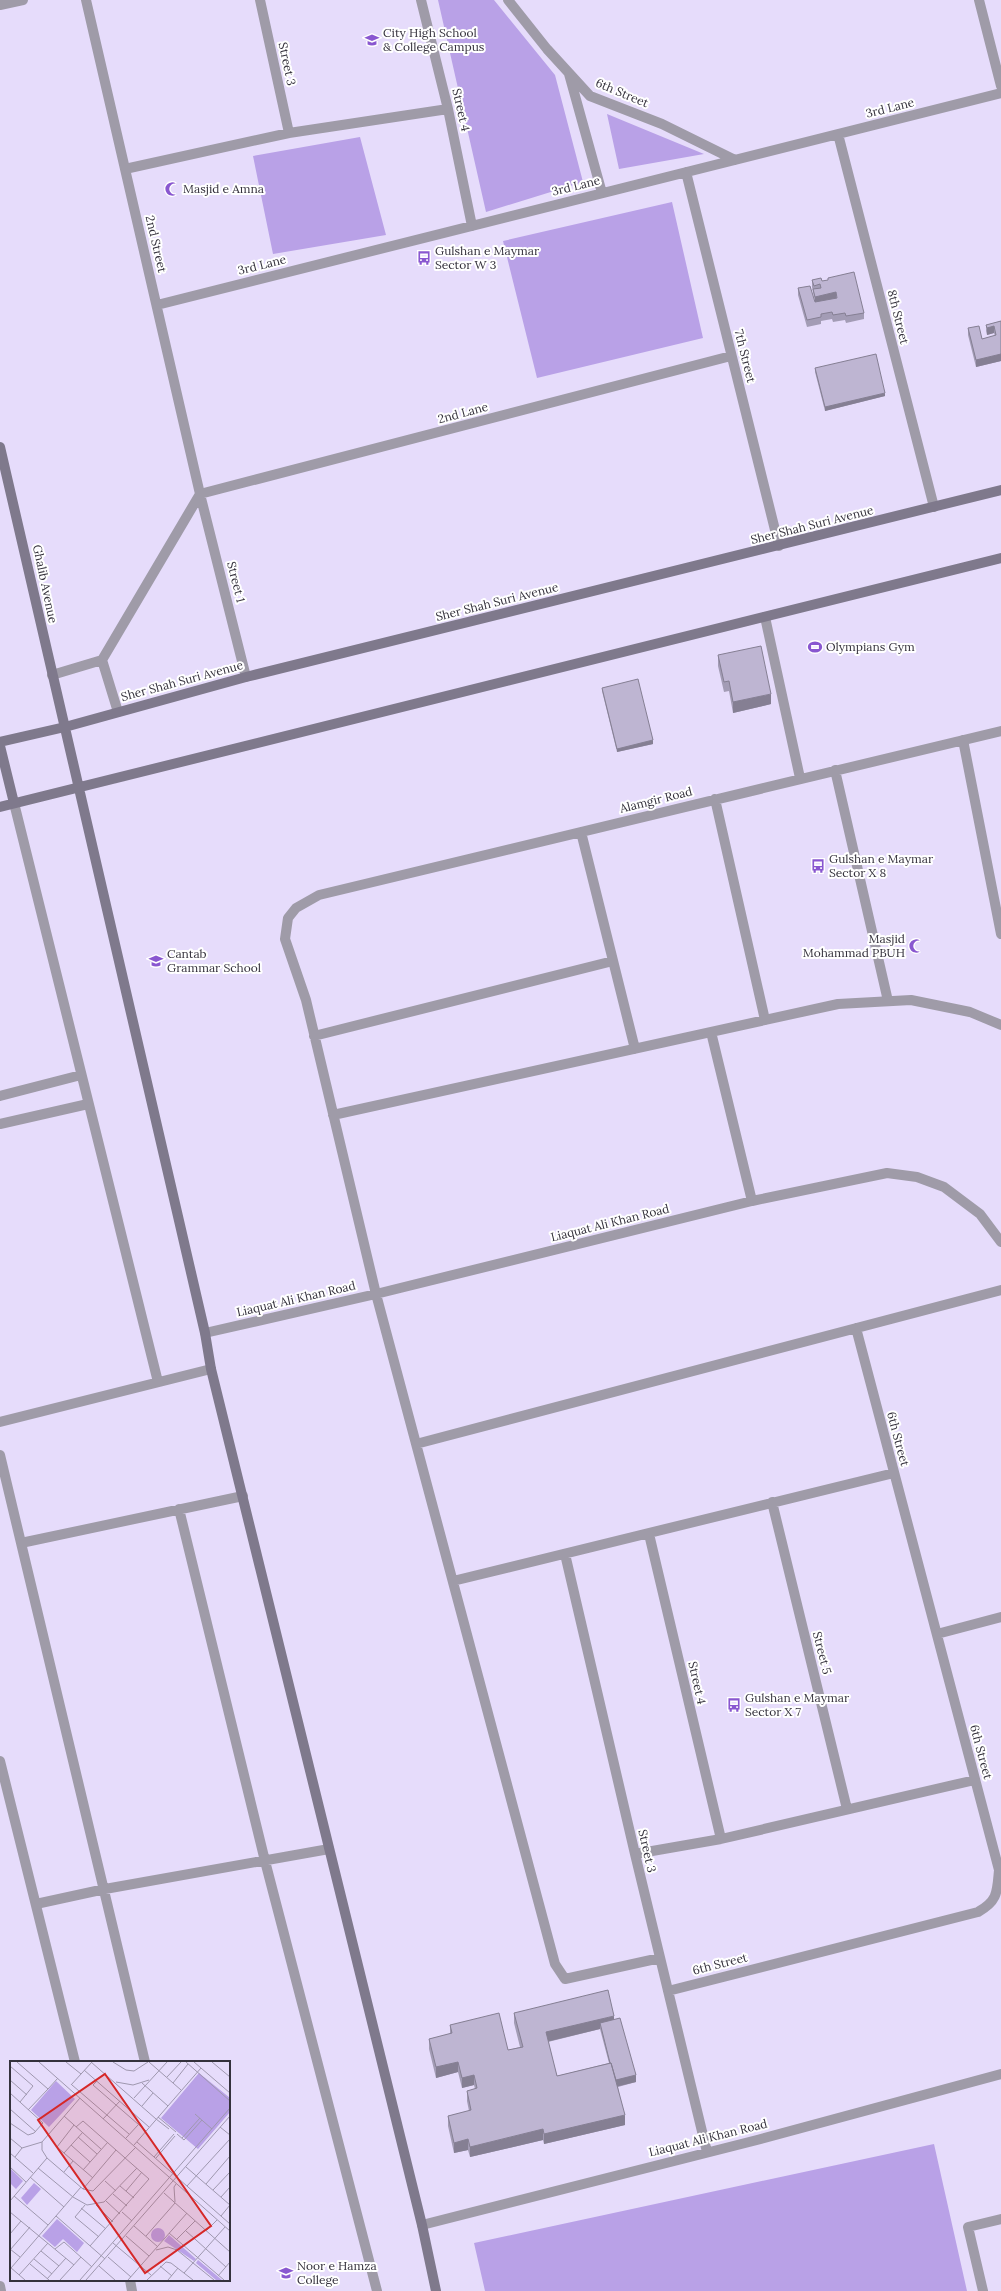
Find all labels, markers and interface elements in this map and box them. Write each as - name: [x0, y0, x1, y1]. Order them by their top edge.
- place label: City High School & College Campus: [383, 25, 485, 54]
- school or university icon: City High School & College Campus: [364, 32, 380, 48]
- street label: Street 3: [276, 41, 299, 87]
- street label: 6th Street: [594, 75, 651, 111]
- street label: Street 4: [449, 87, 474, 133]
- street label: 3rd Lane: [864, 94, 916, 121]
- street label: 3rd Lane: [550, 172, 602, 199]
- mosque icon: Masjid e Amna: [164, 181, 180, 197]
- place label: Masjid e Amna: [183, 181, 264, 196]
- street label: 2nd Street: [143, 214, 170, 274]
- place label: Gulshan e Maymar Sector W 3: [435, 243, 540, 272]
- bus stop icon: Gulshan e Maymar Sector W 3: [416, 250, 432, 266]
- street label: 3rd Lane: [236, 251, 288, 278]
- street label: 8th Street: [884, 288, 913, 346]
- street label: 7th Street: [732, 328, 759, 384]
- street label: 2nd Lane: [436, 399, 490, 426]
- street label: Sher Shah Suri Avenue: [749, 502, 875, 547]
- street label: Ghalib Avenue: [30, 543, 61, 625]
- street label: Street 1: [224, 560, 249, 604]
- street label: Sher Shah Suri Avenue: [434, 579, 560, 624]
- sports icon: Olympians Gym: [807, 639, 823, 655]
- place label: Olympians Gym: [826, 639, 915, 654]
- street label: Sher Shah Suri Avenue: [119, 657, 245, 704]
- street label: Alamgir Road: [617, 783, 694, 816]
- place label: Gulshan e Maymar Sector X 8: [829, 851, 934, 880]
- bus stop icon: Gulshan e Maymar Sector X 8: [810, 858, 826, 874]
- place label: Masjid Mohammad PBUH: [803, 931, 905, 960]
- mosque icon: Masjid Mohammad PBUH: [908, 938, 924, 954]
- place label: Cantab Grammar School: [167, 946, 261, 975]
- school or university icon: Cantab Grammar School: [148, 953, 164, 969]
- street label: Liaquat Ali Khan Road: [549, 1201, 671, 1244]
- street label: Liaquat Ali Khan Road: [235, 1278, 357, 1319]
- street label: 6th Street: [884, 1410, 913, 1468]
- street label: Street 5: [810, 1630, 835, 1676]
- street label: Street 4: [685, 1660, 710, 1706]
- place label: Gulshan e Maymar Sector X 7: [745, 1690, 850, 1719]
- bus stop icon: Gulshan e Maymar Sector X 7: [726, 1697, 742, 1713]
- street label: 6th Street: [967, 1723, 996, 1781]
- street label: Street 3: [635, 1828, 660, 1874]
- street label: 6th Street: [691, 1949, 749, 1978]
- inset map: [10, 2061, 230, 2281]
- street label: Liaquat Ali Khan Road: [647, 2116, 769, 2159]
- place label: Noor e Hamza College: [297, 2258, 377, 2287]
- school or university icon: Noor e Hamza College: [278, 2265, 294, 2281]

